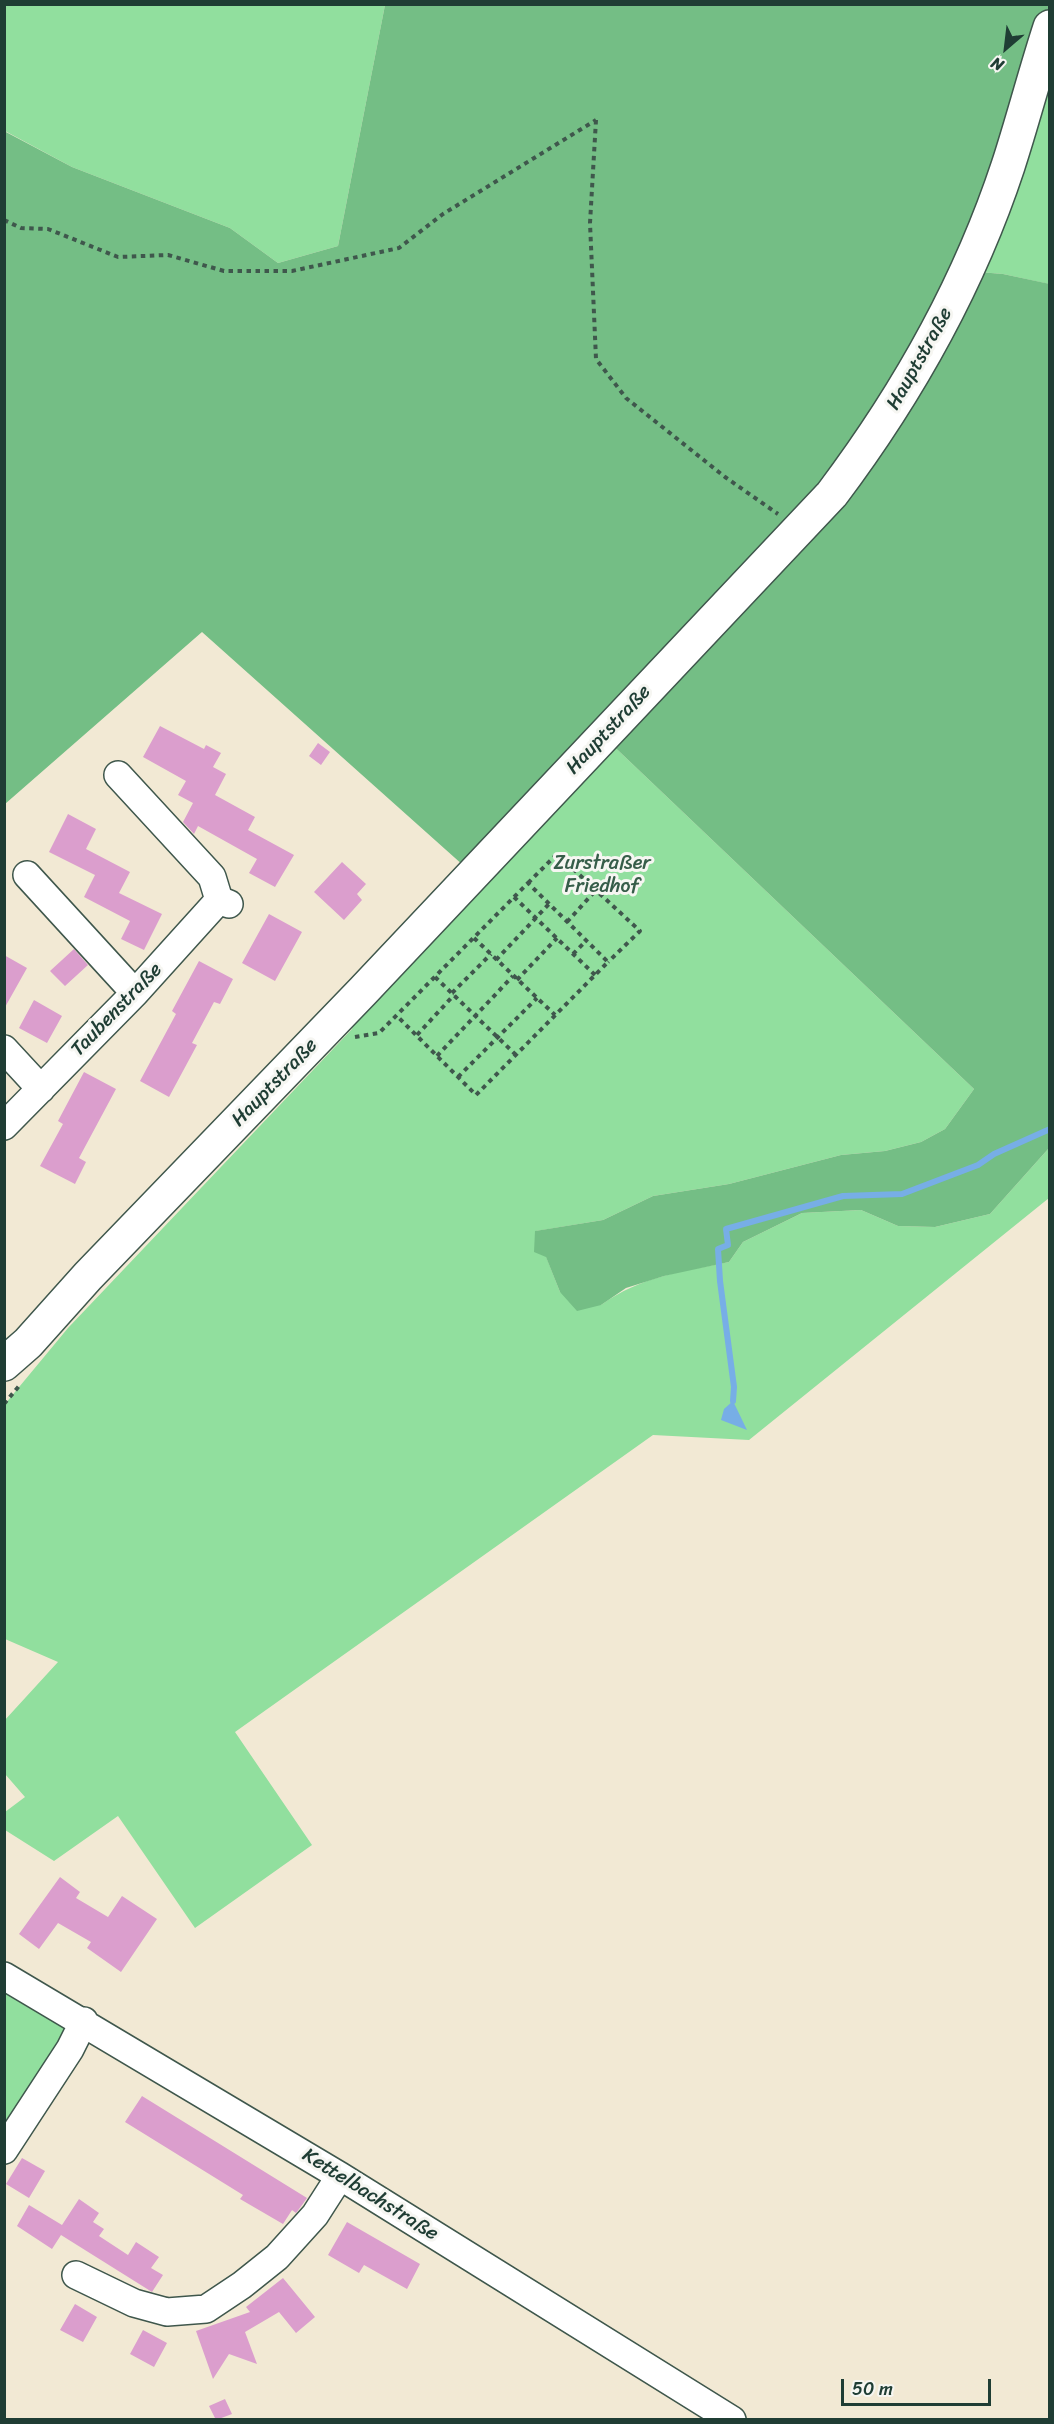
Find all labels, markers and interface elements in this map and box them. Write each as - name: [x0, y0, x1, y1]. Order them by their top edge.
- north arrow: [976, 18, 1036, 78]
- text: N: [986, 49, 1009, 80]
- street label: Hauptstraße: [882, 304, 958, 414]
- street label: Hauptstraße: [562, 680, 656, 780]
- park label: Zurstraßer Friedhof: [554, 852, 650, 899]
- street label: Taubenstraße: [66, 958, 168, 1062]
- street label: Hauptstraße: [227, 1034, 323, 1132]
- street label: Kettelbachstraße: [298, 2144, 442, 2246]
- scale bar: [844, 2367, 994, 2405]
- text: 50 m: [852, 2373, 893, 2405]

